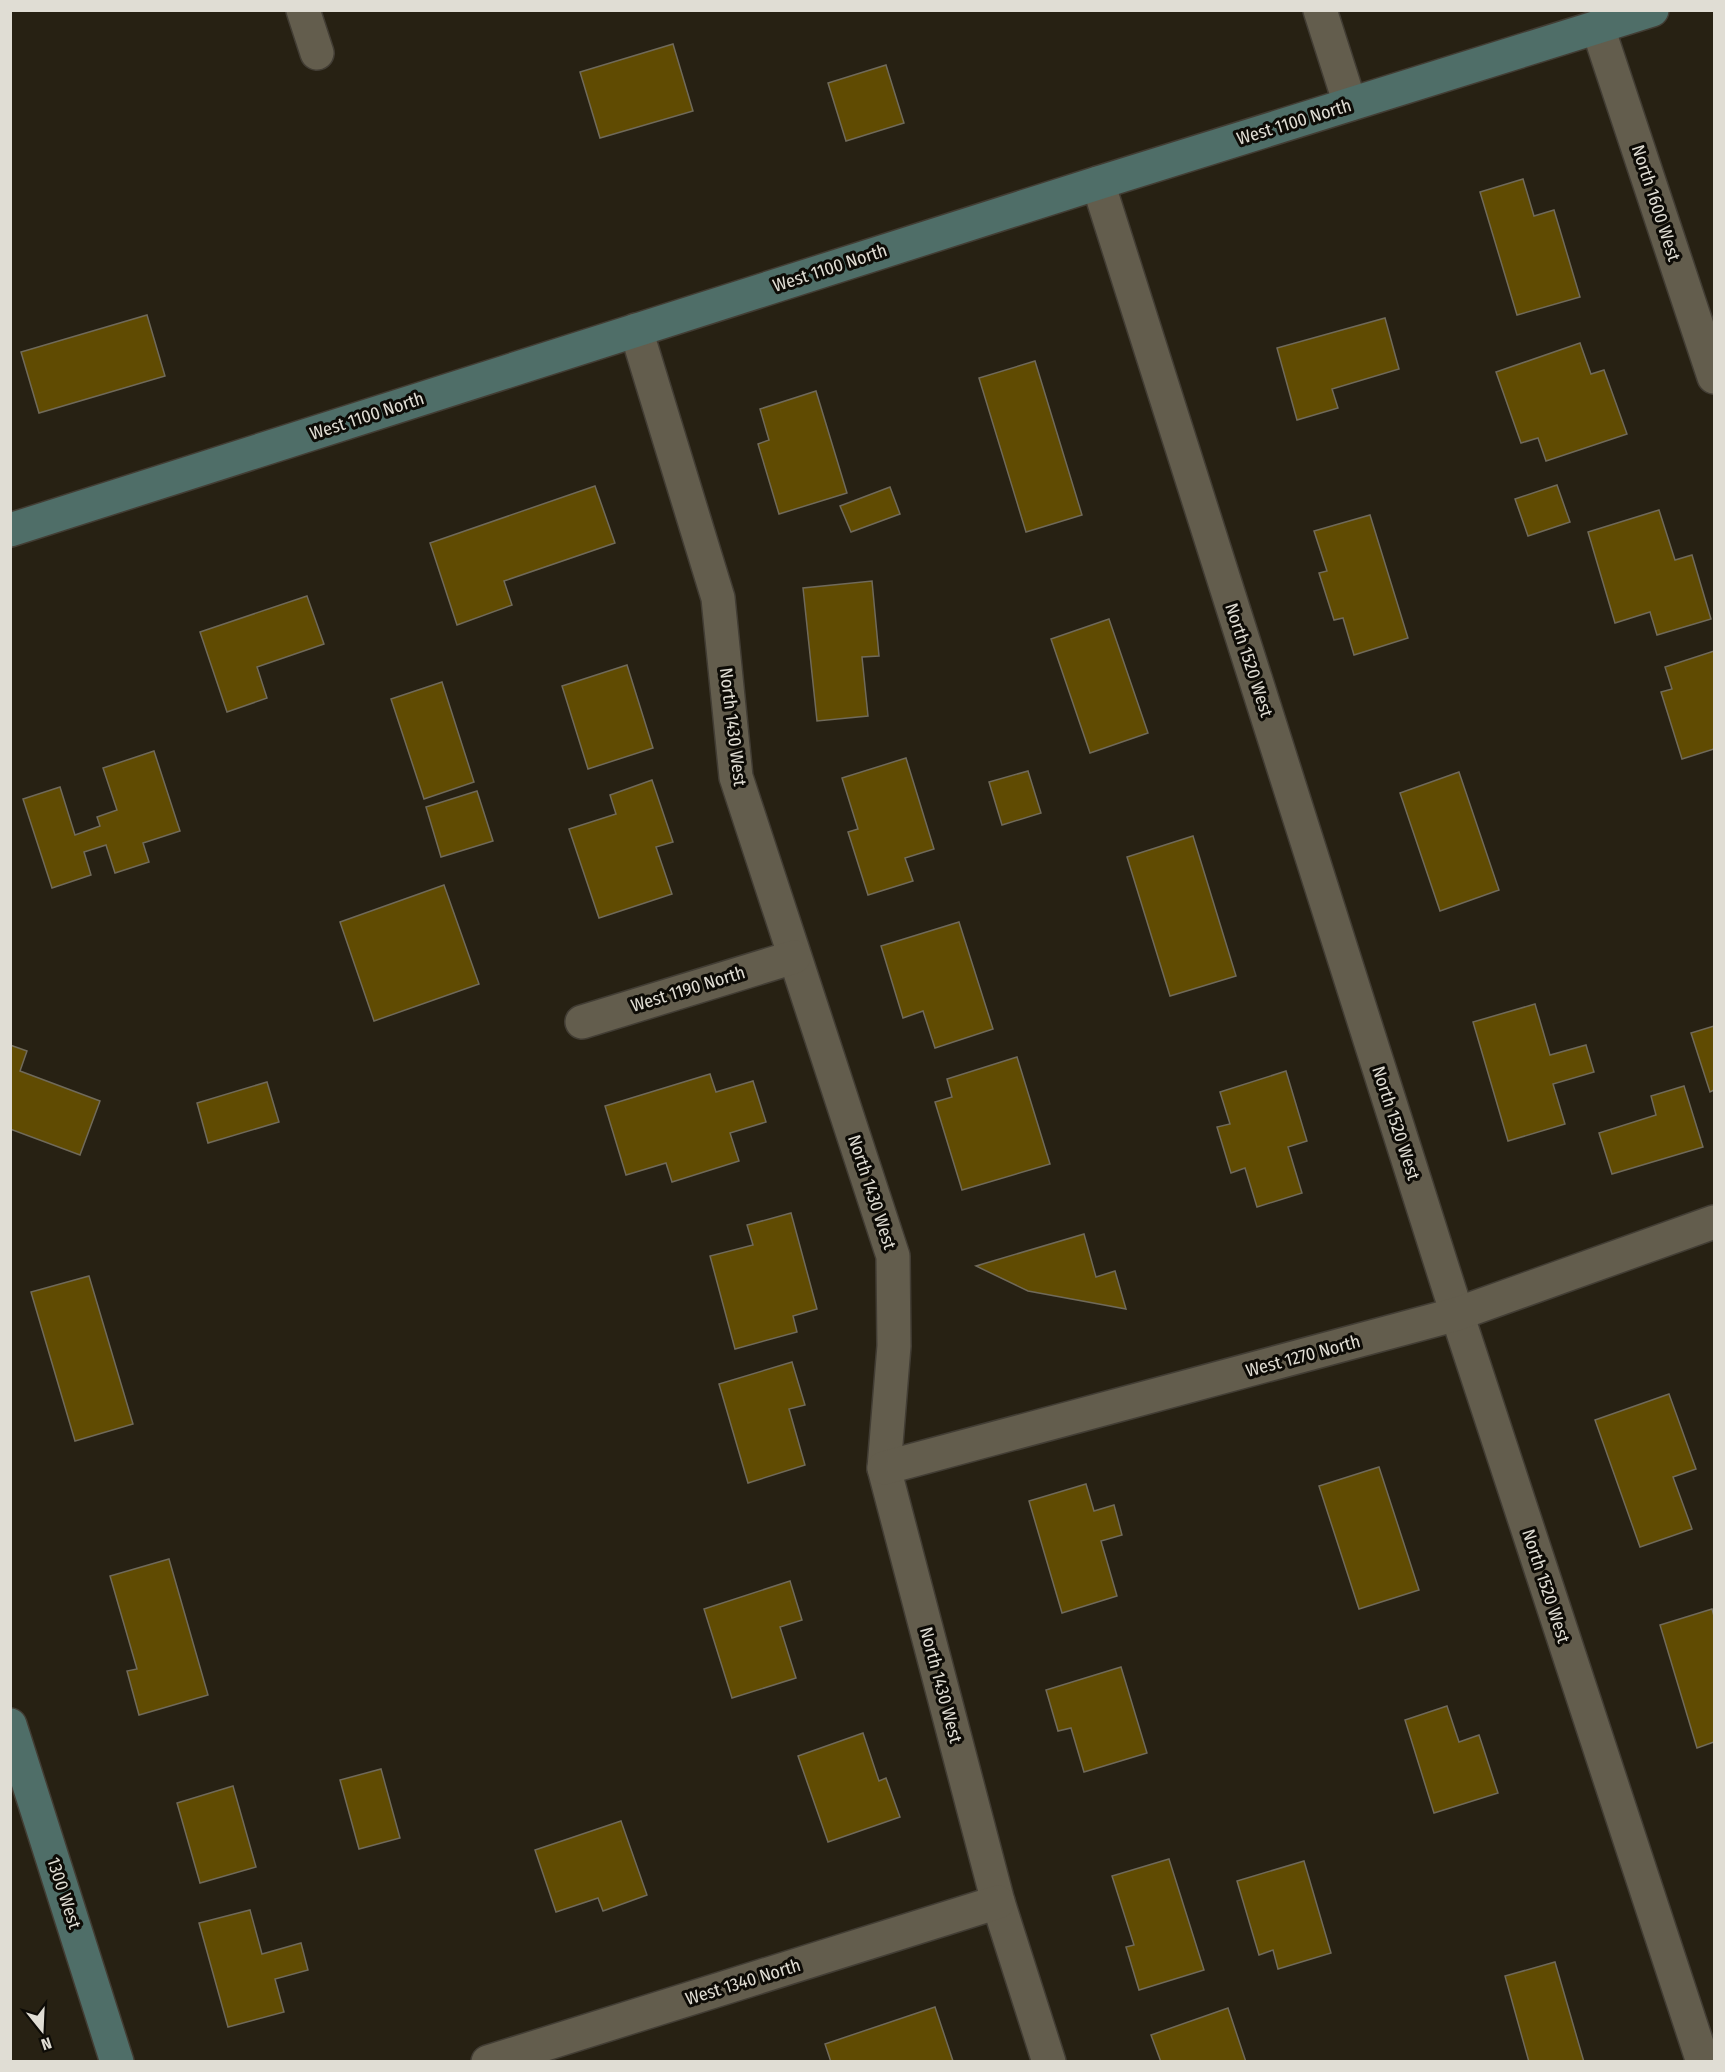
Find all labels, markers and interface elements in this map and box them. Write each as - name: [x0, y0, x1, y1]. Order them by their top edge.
- street label: West 1100 North: [1234, 94, 1354, 150]
- street label: North 1600 West: [1627, 142, 1685, 264]
- street label: West 1100 North: [770, 239, 890, 297]
- street label: West 1100 North: [307, 387, 427, 445]
- street label: North 1520 West: [1220, 600, 1278, 720]
- street label: North 1430 West: [715, 666, 751, 788]
- street label: West 1190 North: [628, 961, 748, 1017]
- street label: North 1520 West: [1367, 1063, 1425, 1183]
- street label: North 1430 West: [843, 1132, 901, 1252]
- street label: West 1270 North: [1243, 1330, 1363, 1382]
- street label: North 1520 West: [1517, 1526, 1575, 1646]
- street label: North 1430 West: [915, 1625, 967, 1746]
- street label: 1300 West: [42, 1854, 86, 1932]
- street label: West 1340 North: [683, 1954, 803, 2010]
- north arrow: [12, 2000, 72, 2060]
- text: N: [39, 2033, 54, 2054]

